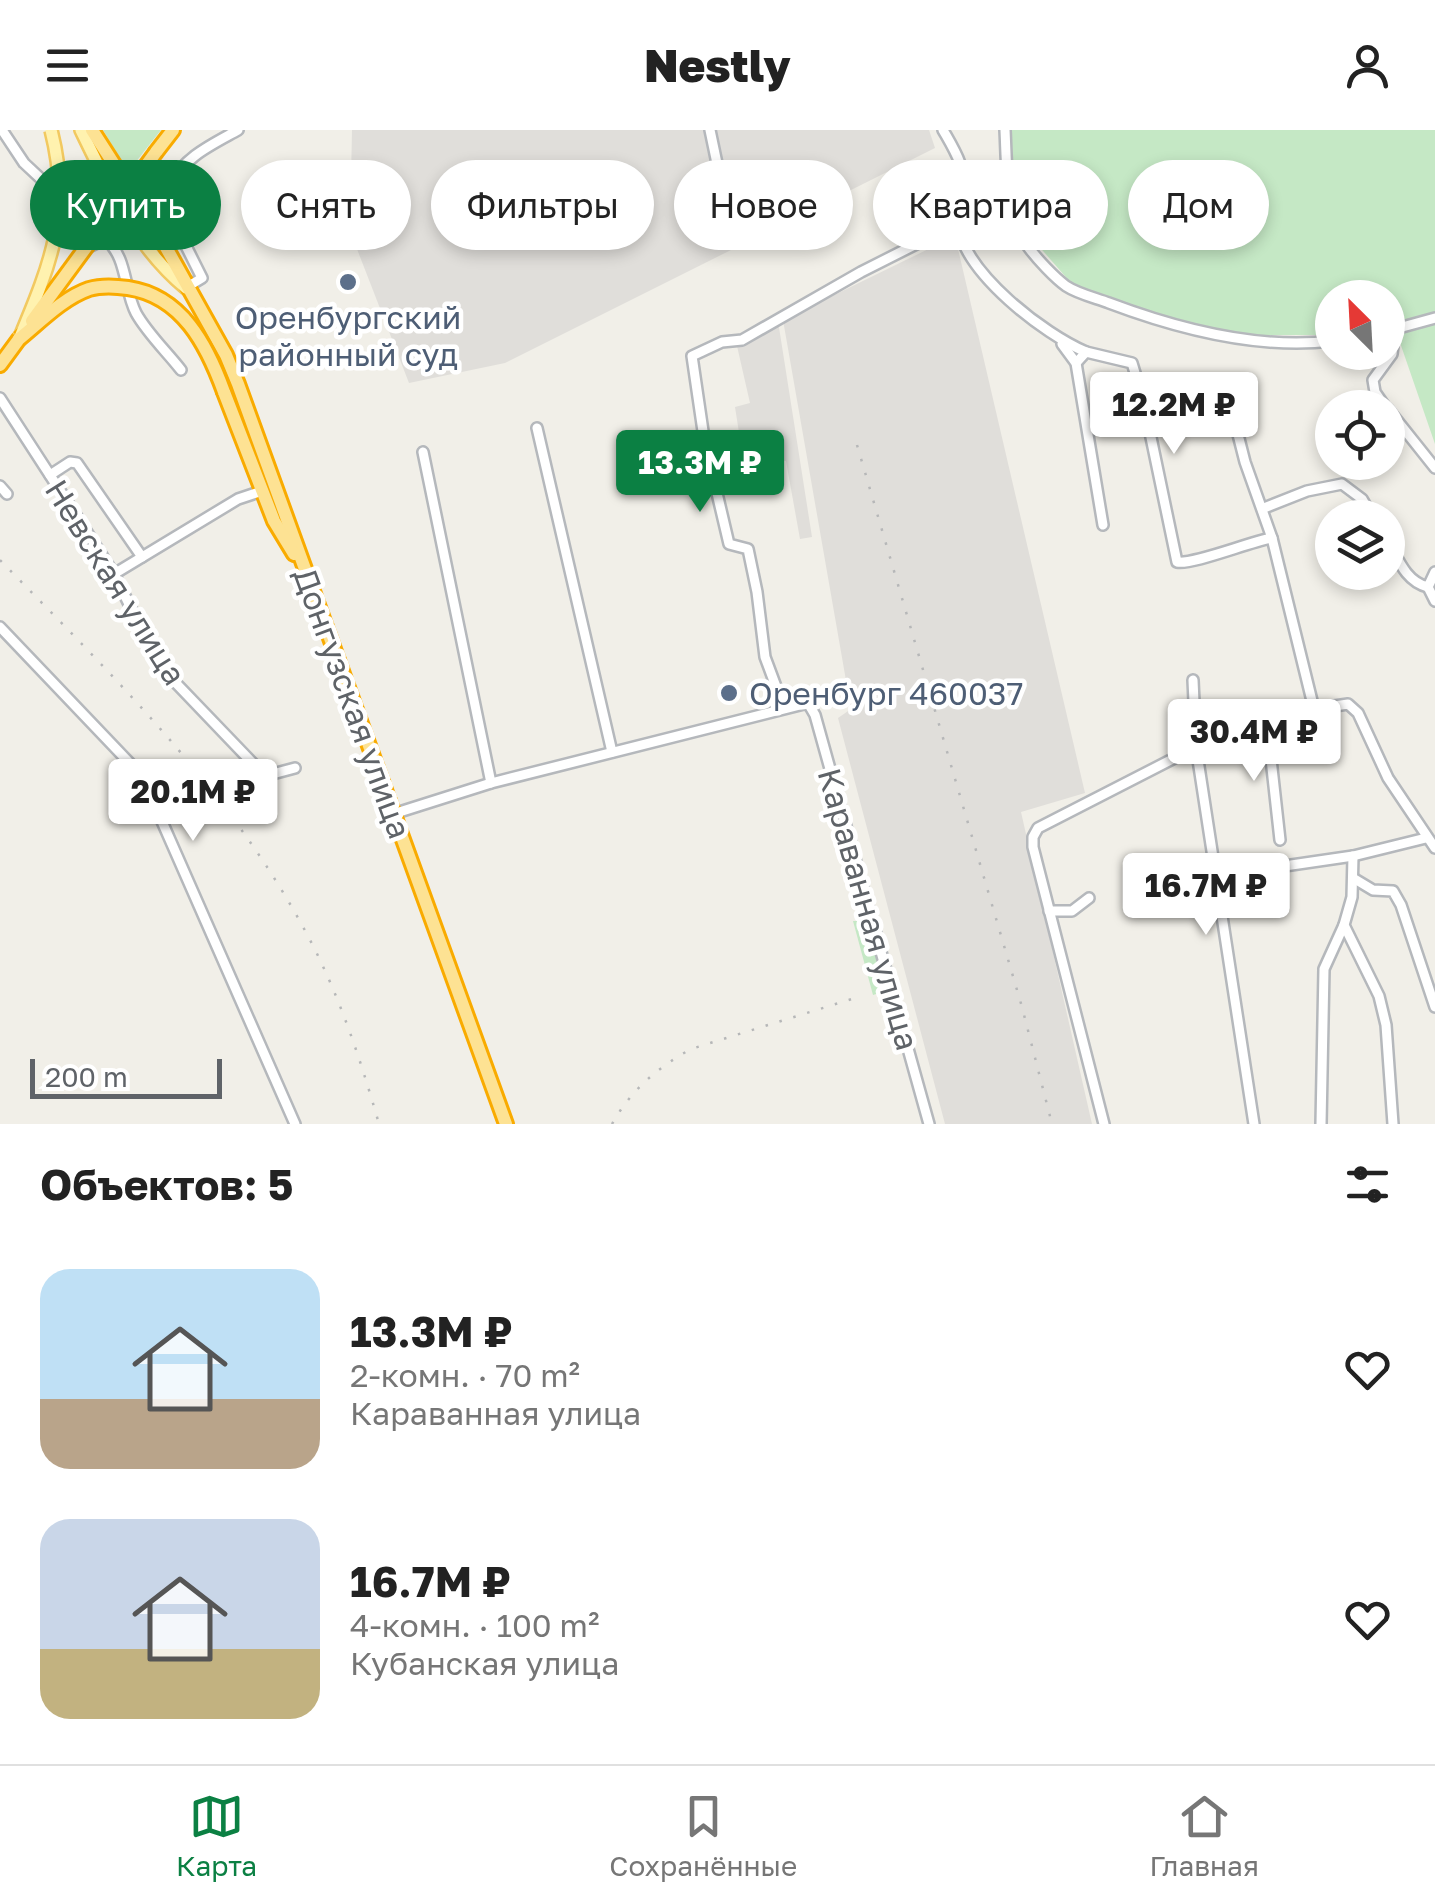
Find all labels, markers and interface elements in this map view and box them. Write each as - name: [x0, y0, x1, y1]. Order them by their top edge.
- icon: menu: [40, 38, 95, 93]
- text: Nestly: [644, 38, 791, 92]
- icon: person: [1340, 38, 1395, 93]
- chip: Купить: [30, 160, 221, 250]
- chip: Снять: [241, 160, 411, 250]
- chip: Фильтры: [431, 160, 654, 250]
- chip: Новое: [674, 160, 853, 250]
- chip: Квартира: [873, 160, 1108, 250]
- chip: Дом: [1128, 160, 1269, 250]
- marker: Оренбургский районный суд: [337, 271, 359, 293]
- north arrow: [1315, 280, 1405, 370]
- map controls: [1315, 280, 1405, 590]
- place label: Оренбургский районный суд: [235, 298, 461, 373]
- pin: 12.2M ₽: [1082, 372, 1266, 457]
- text: 12.2M ₽: [1112, 385, 1236, 423]
- button: locate: [1315, 390, 1405, 480]
- pin: 13.3M ₽: [608, 430, 792, 515]
- text: 13.3M ₽: [638, 443, 762, 481]
- street label: Невская улица: [38, 472, 194, 692]
- button: layers: [1315, 500, 1405, 590]
- street label: Донгузская улица: [286, 563, 420, 843]
- place label: Оренбург 460037: [749, 674, 1023, 712]
- marker: Оренбург 460037: [718, 682, 740, 704]
- pin: 30.4M ₽: [1162, 699, 1346, 784]
- text: 30.4M ₽: [1190, 712, 1318, 750]
- pin: 20.1M ₽: [101, 759, 285, 844]
- street label: Караванная улица: [811, 764, 927, 1054]
- text: 20.1M ₽: [130, 772, 256, 810]
- pin: 16.7M ₽: [1114, 853, 1298, 938]
- text: 16.7M ₽: [1145, 866, 1267, 904]
- scale bar: [30, 1054, 222, 1098]
- text: 200 m: [45, 1060, 128, 1093]
- icon: filters: [1340, 1157, 1395, 1212]
- text: Объектов: 5: [40, 1159, 293, 1209]
- text: 13.3M ₽: [350, 1306, 513, 1356]
- icon: home: [120, 1309, 240, 1429]
- icon: heart: [1340, 1342, 1395, 1397]
- text: 2-комн. · 70 m²: [350, 1356, 580, 1394]
- text: Караванная улица: [350, 1394, 641, 1432]
- text: 16.7M ₽: [350, 1556, 511, 1606]
- icon: home: [120, 1559, 240, 1679]
- icon: heart: [1340, 1592, 1395, 1647]
- text: 4-комн. · 100 m²: [350, 1606, 599, 1644]
- text: Кубанская улица: [350, 1644, 619, 1682]
- tab: Карта: [176, 1789, 257, 1882]
- tab: Сохранённые: [609, 1789, 797, 1882]
- tab: Главная: [1149, 1789, 1259, 1882]

